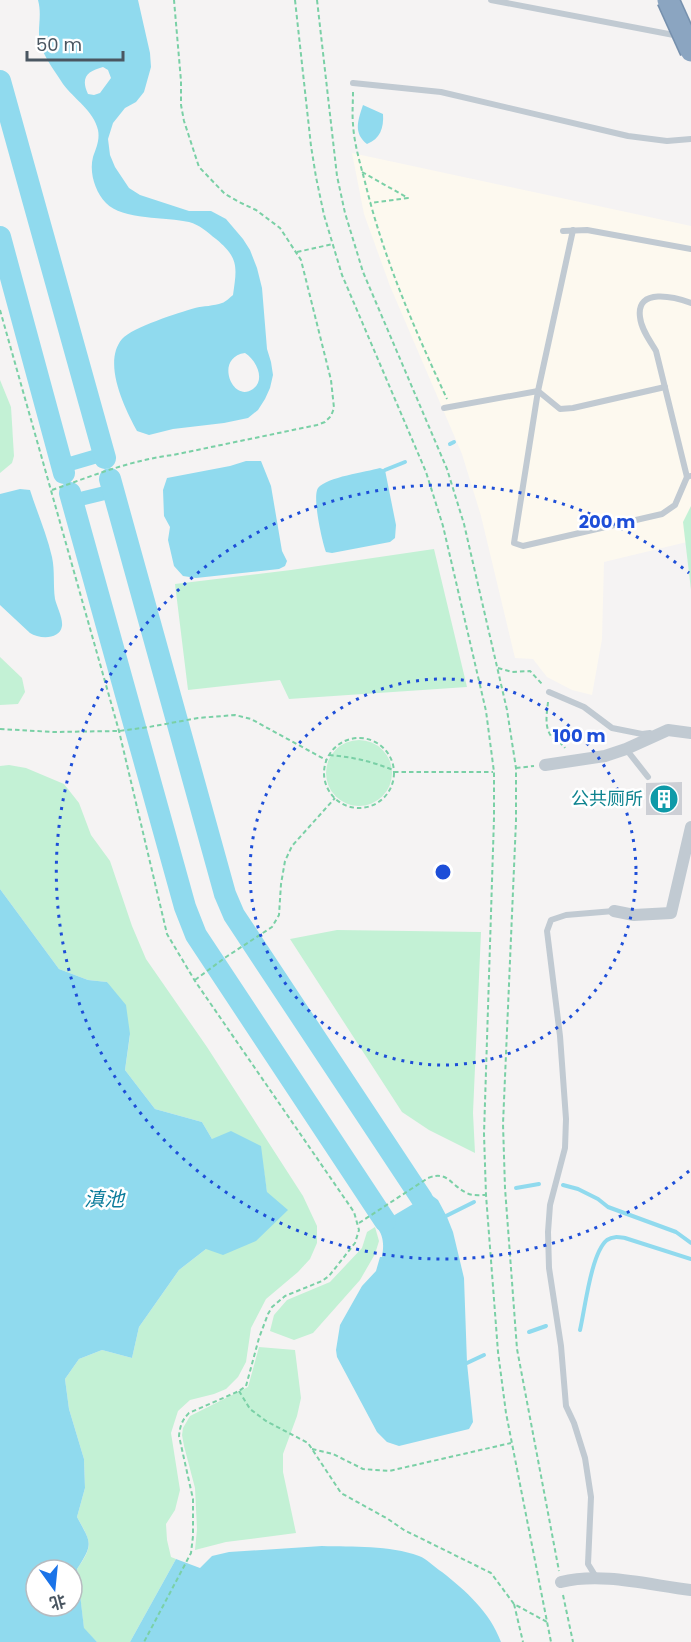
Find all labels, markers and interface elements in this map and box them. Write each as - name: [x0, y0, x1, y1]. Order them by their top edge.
- scale bar: [27, 24, 123, 62]
- text: 50 m: [36, 32, 82, 57]
- text: 200 m: [579, 509, 635, 534]
- text: 100 m: [552, 723, 606, 748]
- building icon: 公共厕所: [648, 783, 680, 815]
- place label: 公共厕所: [571, 786, 643, 811]
- centre of rings: [433, 862, 453, 882]
- water label: 滇池: [84, 1185, 126, 1213]
- north arrow: [24, 1558, 84, 1618]
- text: 北: [47, 1589, 68, 1615]

